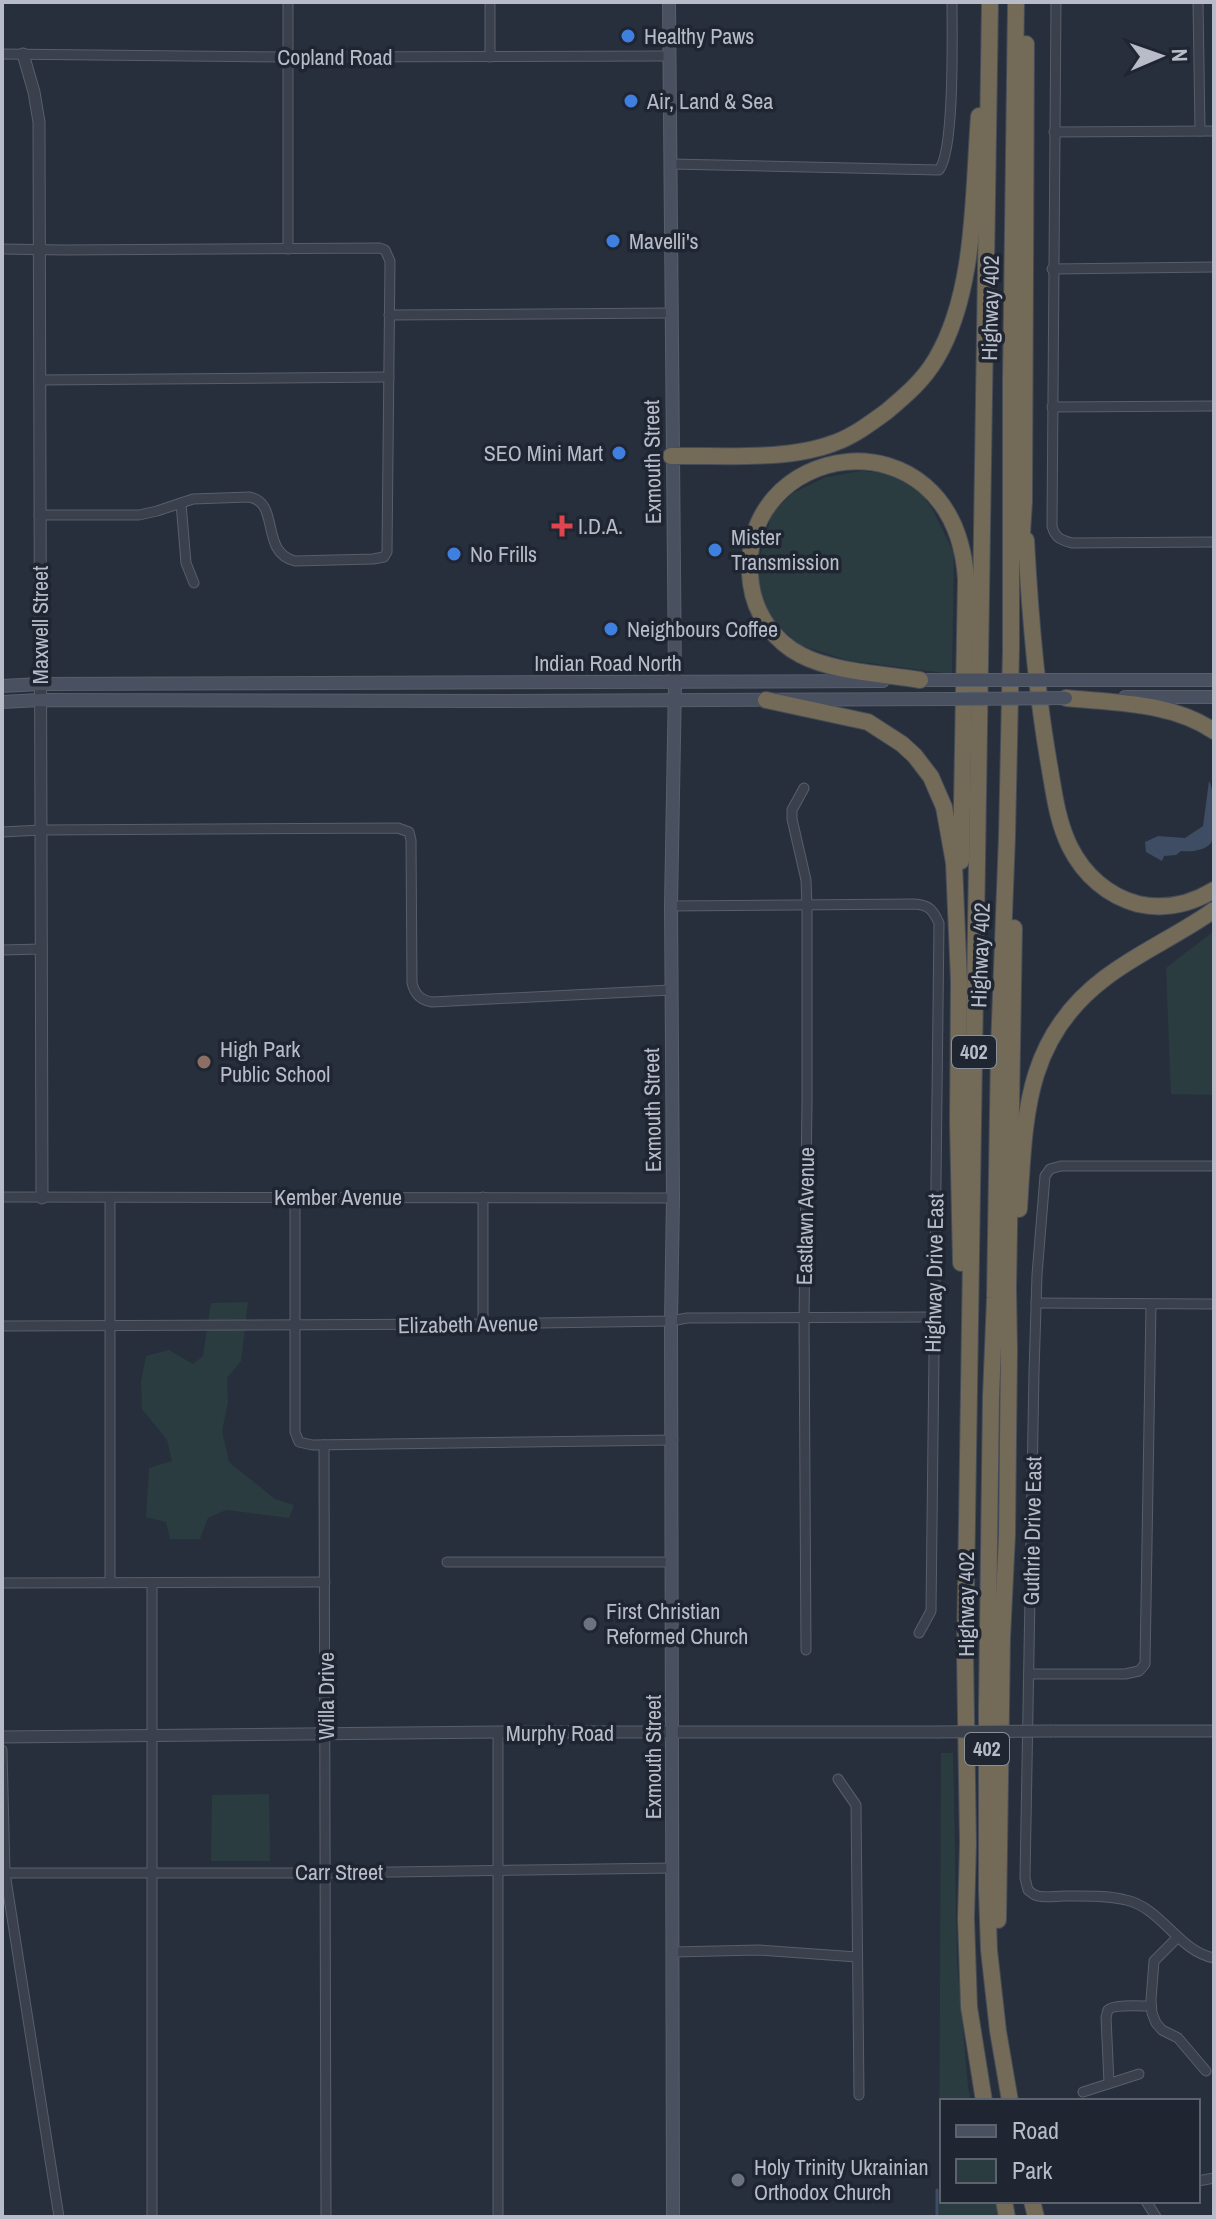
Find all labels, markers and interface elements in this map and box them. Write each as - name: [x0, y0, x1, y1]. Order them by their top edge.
- north arrow: [1120, 16, 1200, 96]
- place label: Healthy Paws: [644, 21, 754, 51]
- marker: Healthy Paws: [619, 27, 637, 45]
- street label: Copland Road: [277, 42, 393, 72]
- text: N: [1165, 48, 1195, 62]
- place label: Air, Land & Sea: [646, 86, 773, 116]
- marker: Air, Land & Sea: [622, 92, 640, 110]
- place label: Mavelli's: [629, 226, 699, 256]
- marker: Mavelli's: [604, 232, 622, 250]
- street label: Highway 402: [974, 255, 1006, 361]
- street label: Exmouth Street: [636, 400, 668, 524]
- place label: SEO Mini Mart: [484, 438, 603, 468]
- marker: SEO Mini Mart: [610, 444, 628, 462]
- place label: I.D.A.: [578, 511, 623, 541]
- marker: I.D.A.: [553, 517, 571, 535]
- place label: Mister Transmission: [731, 522, 840, 577]
- place label: No Frills: [470, 539, 537, 569]
- marker: Mister Transmission: [706, 541, 724, 559]
- marker: No Frills: [445, 545, 463, 563]
- street label: Maxwell Street: [25, 566, 55, 684]
- place label: Neighbours Coffee: [627, 614, 778, 644]
- marker: Neighbours Coffee: [602, 620, 620, 638]
- street label: Indian Road North: [534, 648, 682, 678]
- street label: Highway 402: [963, 902, 997, 1008]
- place label: High Park Public School: [220, 1034, 330, 1089]
- road number: 402: [952, 1036, 996, 1068]
- street label: Exmouth Street: [636, 1048, 668, 1172]
- marker: High Park Public School: [195, 1053, 213, 1071]
- street label: Eastlawn Avenue: [789, 1147, 821, 1285]
- street label: Kember Avenue: [274, 1182, 402, 1212]
- street label: Highway Drive East: [918, 1193, 950, 1353]
- street label: Elizabeth Avenue: [398, 1308, 538, 1340]
- street label: Guthrie Drive East: [1016, 1456, 1048, 1606]
- street label: Highway 402: [951, 1551, 981, 1657]
- place label: First Christian Reformed Church: [606, 1596, 748, 1651]
- marker: First Christian Reformed Church: [581, 1615, 599, 1633]
- street label: Willa Drive: [311, 1652, 341, 1740]
- street label: Exmouth Street: [638, 1695, 668, 1819]
- street label: Murphy Road: [506, 1718, 614, 1748]
- road number: 402: [965, 1733, 1009, 1765]
- street label: Carr Street: [295, 1857, 383, 1887]
- legend: [940, 2099, 1200, 2203]
- text: Road: [1012, 2114, 1059, 2146]
- place label: Holy Trinity Ukrainian Orthodox Church: [754, 2152, 928, 2207]
- text: Park: [1012, 2154, 1053, 2186]
- marker: Holy Trinity Ukrainian Orthodox Church: [729, 2171, 747, 2189]

